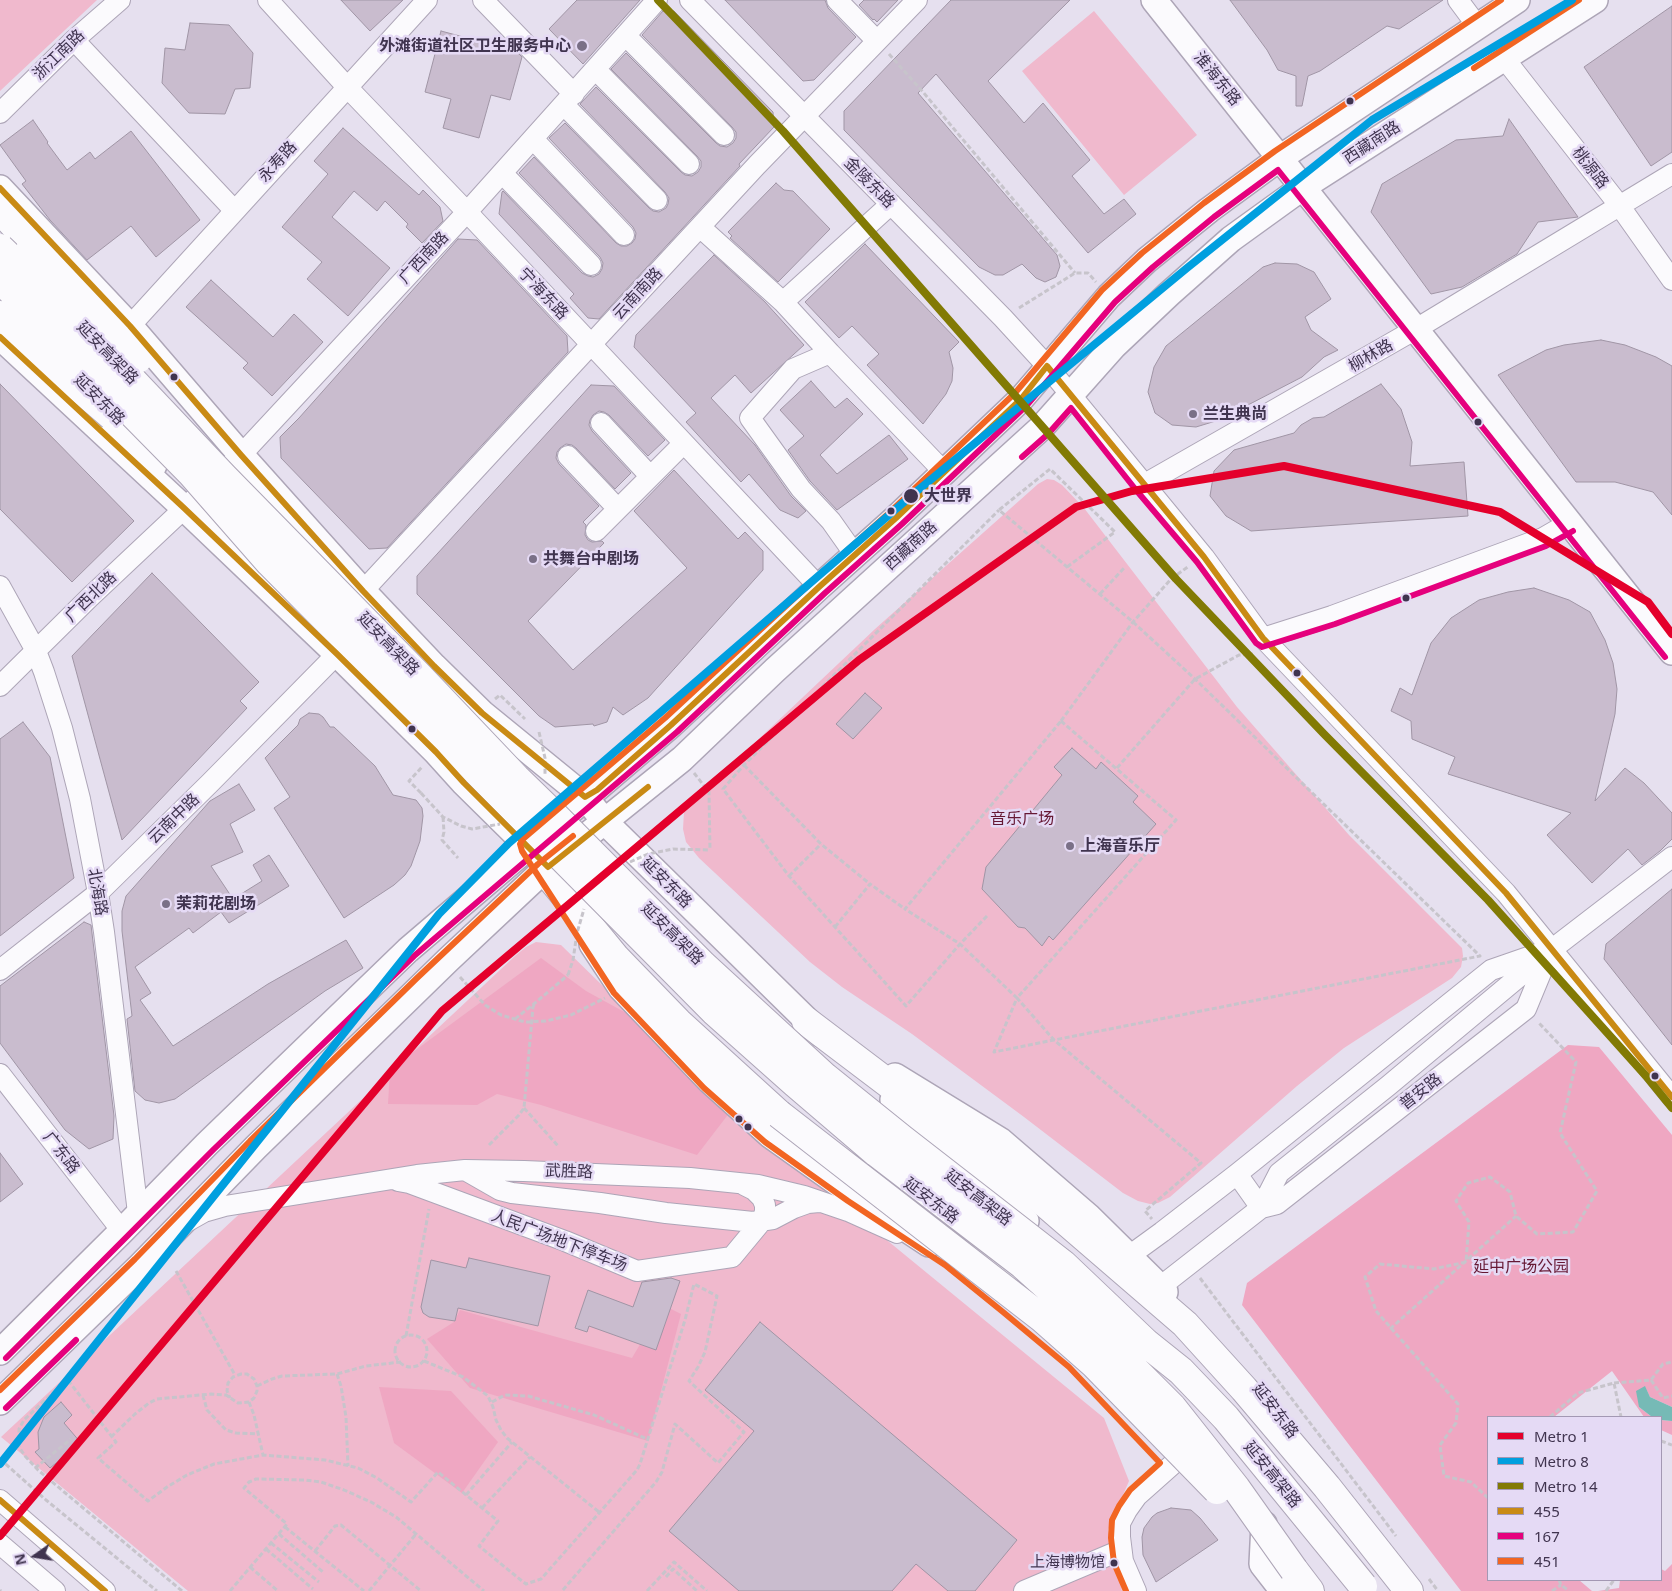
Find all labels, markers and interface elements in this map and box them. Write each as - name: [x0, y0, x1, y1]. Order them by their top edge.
- street label: 浙江南路: [29, 26, 89, 84]
- place label: 外滩街道社区卫生服务中心: [379, 36, 571, 56]
- marker: 外滩街道社区卫生服务中心: [575, 39, 589, 53]
- street label: 淮海东路: [1189, 48, 1245, 110]
- unlabelled marker: [1345, 96, 1355, 106]
- street label: 西藏南路: [1340, 118, 1404, 168]
- street label: 永寿路: [255, 138, 301, 186]
- street label: 桃源路: [1568, 143, 1612, 193]
- street label: 金陵东路: [840, 154, 898, 212]
- street label: 广西南路: [395, 228, 453, 288]
- street label: 宁海东路: [514, 264, 572, 324]
- street label: 云南南路: [609, 264, 667, 324]
- street label: 延安高架路: [72, 318, 142, 388]
- street label: 柳林路: [1345, 336, 1397, 376]
- street label: 延安东路: [70, 371, 128, 429]
- unlabelled marker: [169, 372, 179, 382]
- place label: 兰生典尚: [1203, 404, 1267, 424]
- marker: 兰生典尚: [1187, 408, 1199, 420]
- unlabelled marker: [1473, 417, 1483, 427]
- place label: 大世界: [924, 486, 972, 506]
- marker: 大世界: [902, 487, 920, 505]
- unlabelled marker: [886, 506, 896, 516]
- street label: 西藏南路: [881, 517, 941, 575]
- place label: 共舞台中剧场: [543, 549, 639, 569]
- marker: 共舞台中剧场: [527, 553, 539, 565]
- street label: 广西北路: [61, 568, 121, 626]
- unlabelled marker: [1401, 593, 1411, 603]
- street label: 延安高架路: [353, 609, 423, 679]
- unlabelled marker: [1292, 668, 1302, 678]
- unlabelled marker: [407, 724, 417, 734]
- street label: 云南中路: [144, 790, 204, 848]
- park label: 音乐广场: [990, 809, 1054, 829]
- place label: 上海音乐厅: [1080, 836, 1160, 856]
- marker: 上海音乐厅: [1064, 840, 1076, 852]
- street label: 延安东路: [637, 854, 695, 912]
- street label: 北海路: [83, 867, 111, 917]
- place label: 茉莉花剧场: [176, 894, 256, 914]
- marker: 茉莉花剧场: [160, 898, 172, 910]
- street label: 延安高架路: [637, 899, 707, 969]
- street label: 普安路: [1396, 1070, 1446, 1114]
- unlabelled marker: [1650, 1071, 1660, 1081]
- unlabelled marker: [734, 1114, 744, 1124]
- unlabelled marker: [743, 1122, 753, 1132]
- street label: 广东路: [39, 1128, 83, 1178]
- street label: 武胜路: [545, 1162, 593, 1182]
- street label: 延安高架路: [941, 1166, 1015, 1230]
- street label: 延安东路: [900, 1174, 962, 1228]
- street label: 人民广场地下停车场: [488, 1206, 630, 1276]
- park label: 延中广场公园: [1473, 1257, 1569, 1277]
- street label: 延安东路: [1248, 1380, 1302, 1442]
- legend: [1487, 1416, 1662, 1581]
- text: Metro 1: [1534, 1426, 1589, 1446]
- street label: 延安高架路: [1239, 1438, 1305, 1512]
- text: Metro 8: [1534, 1451, 1589, 1471]
- text: Metro 14: [1534, 1476, 1598, 1496]
- text: 455: [1534, 1501, 1560, 1521]
- text: 167: [1534, 1526, 1560, 1546]
- north arrow: [10, 1531, 60, 1581]
- text: 451: [1534, 1551, 1560, 1571]
- text: N: [9, 1552, 30, 1567]
- place label: 上海博物馆: [1030, 1554, 1105, 1572]
- marker: 上海博物馆: [1109, 1558, 1119, 1568]

